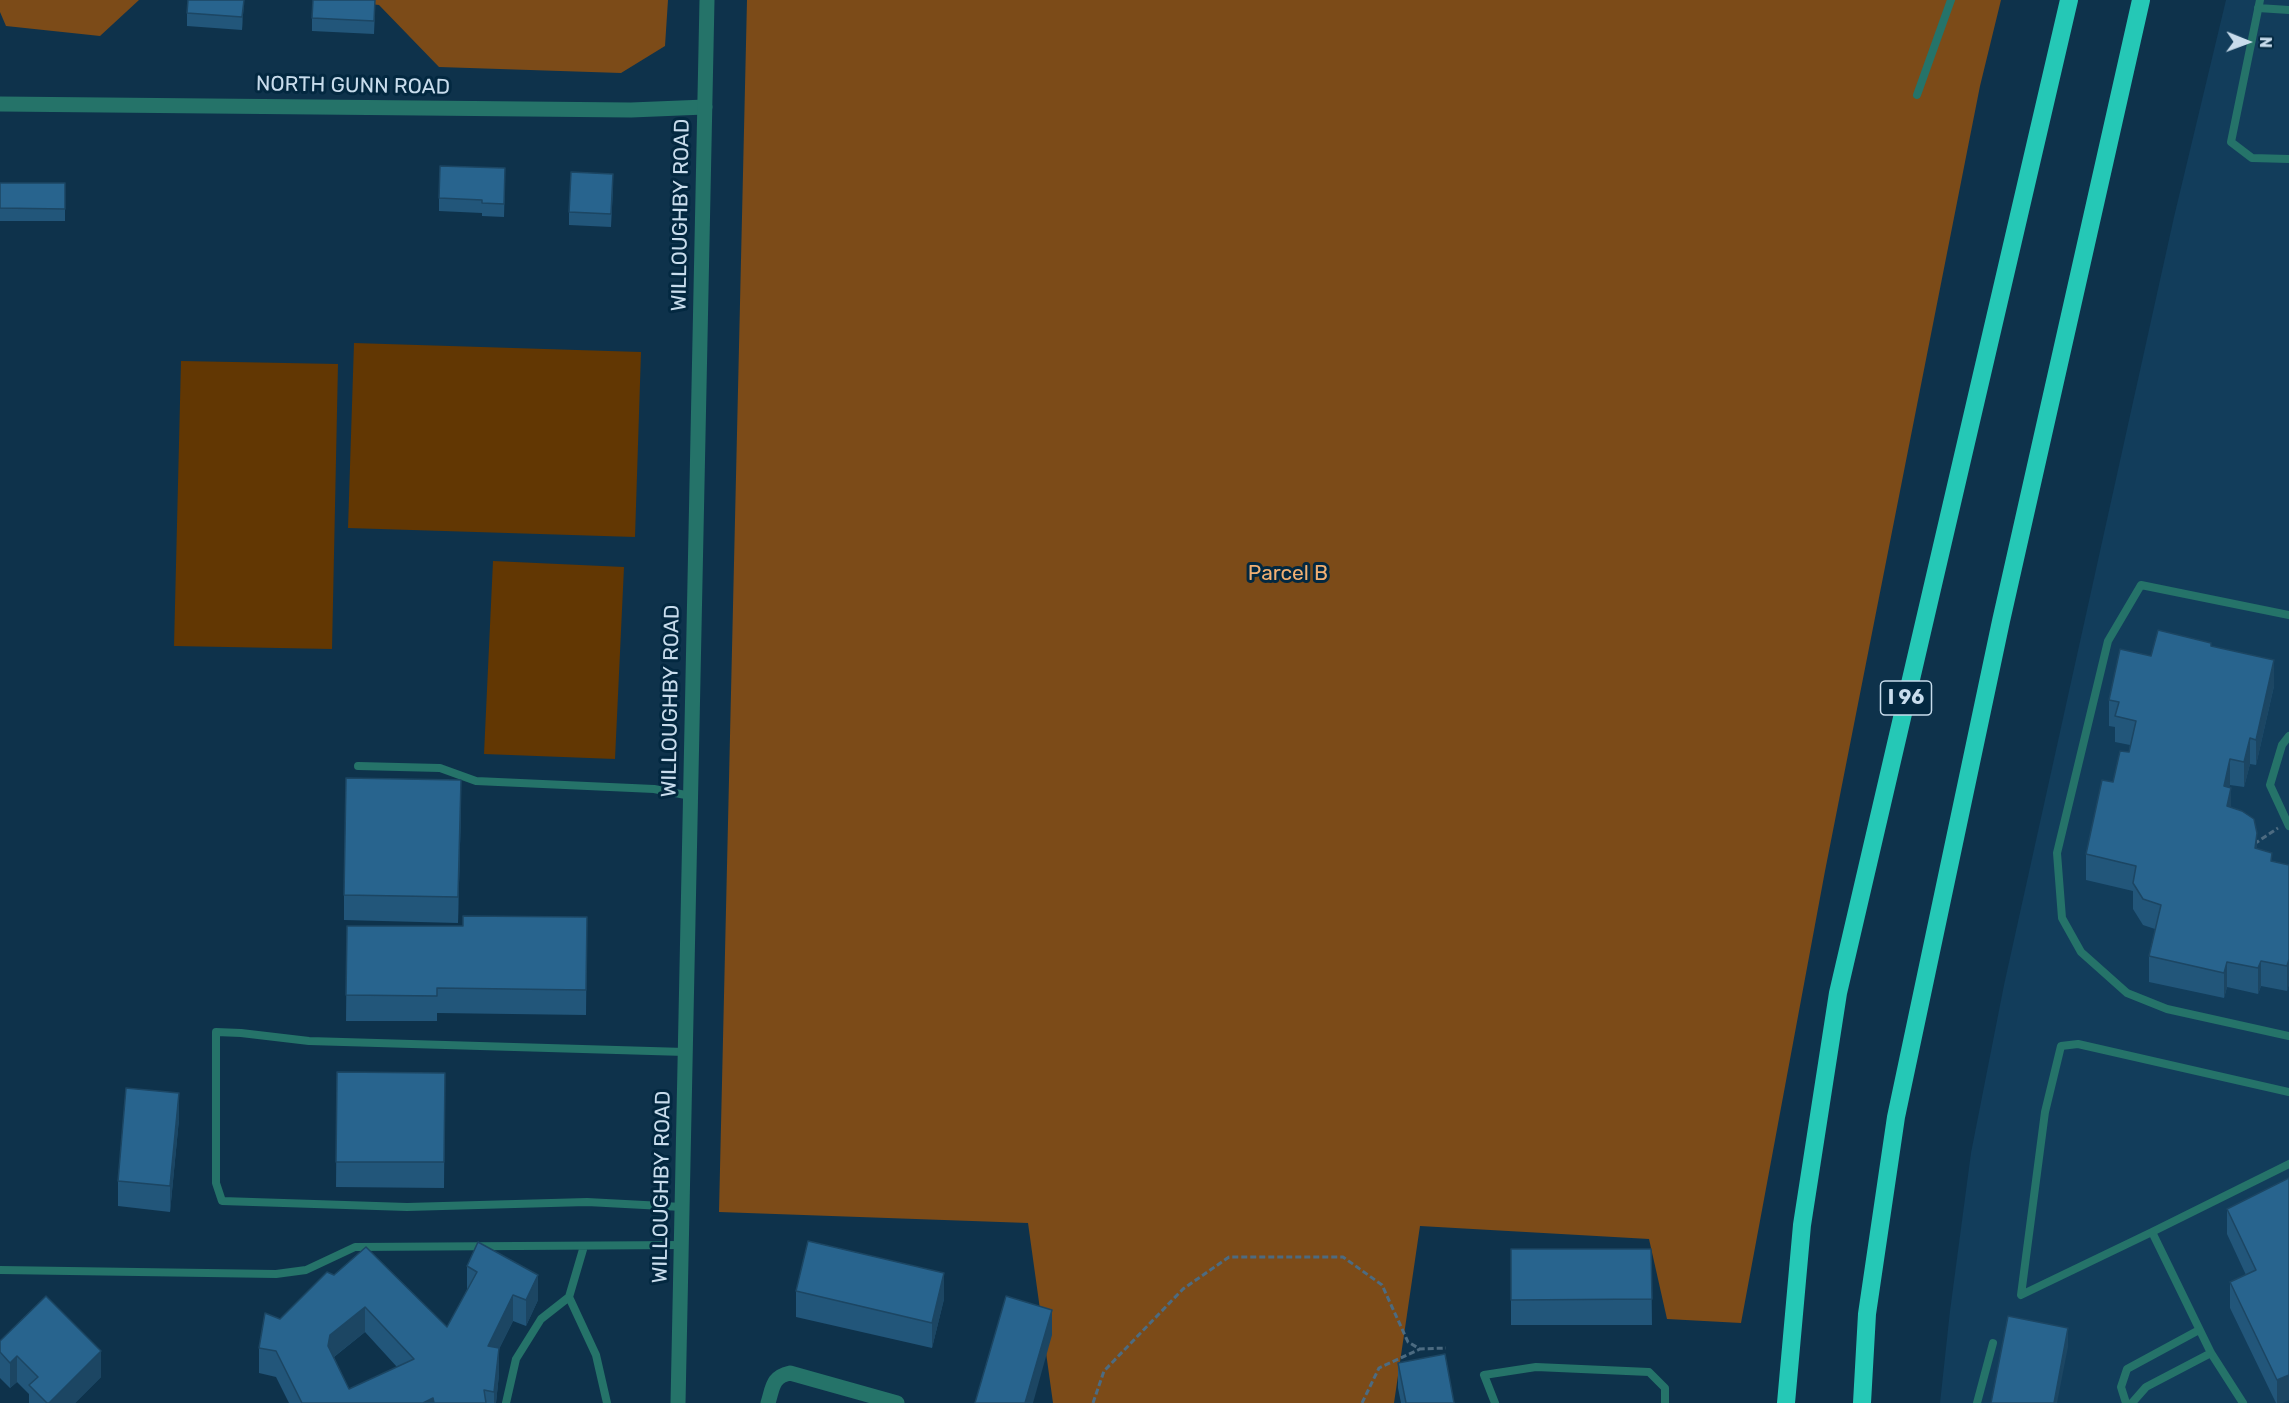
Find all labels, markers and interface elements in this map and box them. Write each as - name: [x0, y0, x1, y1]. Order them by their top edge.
- north arrow: [2217, 12, 2277, 72]
- text: N: [2256, 36, 2275, 48]
- street label: NORTH GUNN ROAD: [256, 72, 450, 100]
- street label: WILLOUGHBY ROAD: [667, 118, 695, 312]
- park label: Parcel B: [1248, 561, 1328, 587]
- street label: WILLOUGHBY ROAD: [657, 604, 685, 798]
- road number: I 96: [1880, 681, 1932, 715]
- street label: WILLOUGHBY ROAD: [648, 1090, 676, 1284]

